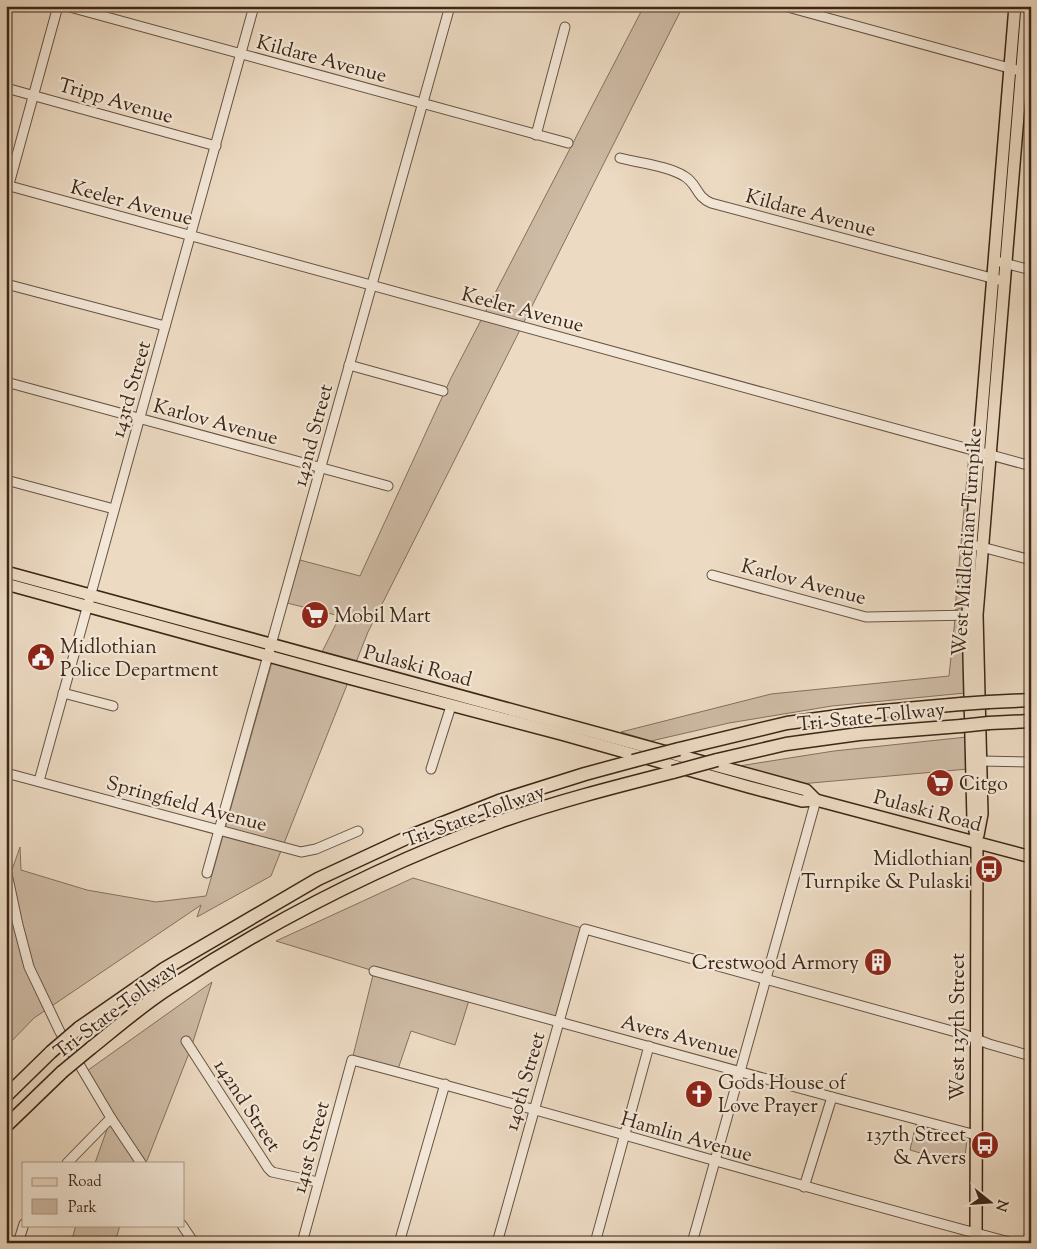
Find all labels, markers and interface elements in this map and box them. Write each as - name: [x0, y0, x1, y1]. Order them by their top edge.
- street label: Kildare Avenue: [253, 29, 390, 92]
- street label: Tripp Avenue: [54, 72, 176, 133]
- street label: Keeler Avenue: [67, 174, 196, 235]
- street label: Kildare Avenue: [742, 183, 879, 246]
- street label: Keeler Avenue: [458, 281, 587, 342]
- street label: 143rd Street: [105, 338, 160, 442]
- street label: 142nd Street: [287, 381, 342, 490]
- street label: Karlov Avenue: [150, 393, 281, 454]
- street label: West Midlothian Turnpike: [946, 427, 991, 657]
- street label: Karlov Avenue: [738, 553, 869, 614]
- supermarket icon: Mobil Mart: [300, 600, 330, 630]
- place label: Mobil Mart: [334, 603, 431, 632]
- place label: Midlothian Police Department: [60, 634, 219, 686]
- street label: Pulaski Road: [360, 639, 475, 696]
- public building icon: Midlothian Police Department: [26, 642, 56, 672]
- street label: Tri-State Tollway: [796, 696, 947, 741]
- supermarket icon: Citgo: [925, 768, 955, 798]
- street label: Springfield Avenue: [103, 770, 270, 841]
- place label: Citgo: [959, 771, 1008, 800]
- street label: Tri-State Tollway: [400, 778, 550, 856]
- street label: Pulaski Road: [870, 784, 985, 841]
- place label: Midlothian Turnpike & Pulaski: [801, 846, 970, 898]
- bus stop icon: Midlothian Turnpike & Pulaski: [974, 854, 1004, 884]
- building icon: Crestwood Armory: [863, 947, 893, 977]
- place label: Crestwood Armory: [692, 950, 859, 979]
- street label: West 137th Street: [945, 953, 974, 1101]
- street label: Tri-State Tollway: [49, 955, 184, 1067]
- street label: Avers Avenue: [617, 1009, 741, 1068]
- street label: 140th Street: [498, 1029, 554, 1135]
- street label: 142nd Street: [205, 1054, 287, 1158]
- place label: Gods House of Love Prayer: [718, 1070, 847, 1122]
- church icon: Gods House of Love Prayer: [684, 1079, 714, 1109]
- street label: 141st Street: [286, 1098, 339, 1197]
- street label: Hamlin Avenue: [617, 1106, 756, 1171]
- place label: 137th Street & Avers: [867, 1122, 966, 1174]
- bus stop icon: 137th Street & Avers: [970, 1130, 1000, 1160]
- legend: [22, 1162, 185, 1226]
- text: Road: [68, 1172, 102, 1193]
- north arrow: [964, 1176, 1014, 1226]
- text: N: [989, 1197, 1012, 1213]
- text: Park: [68, 1198, 97, 1219]

